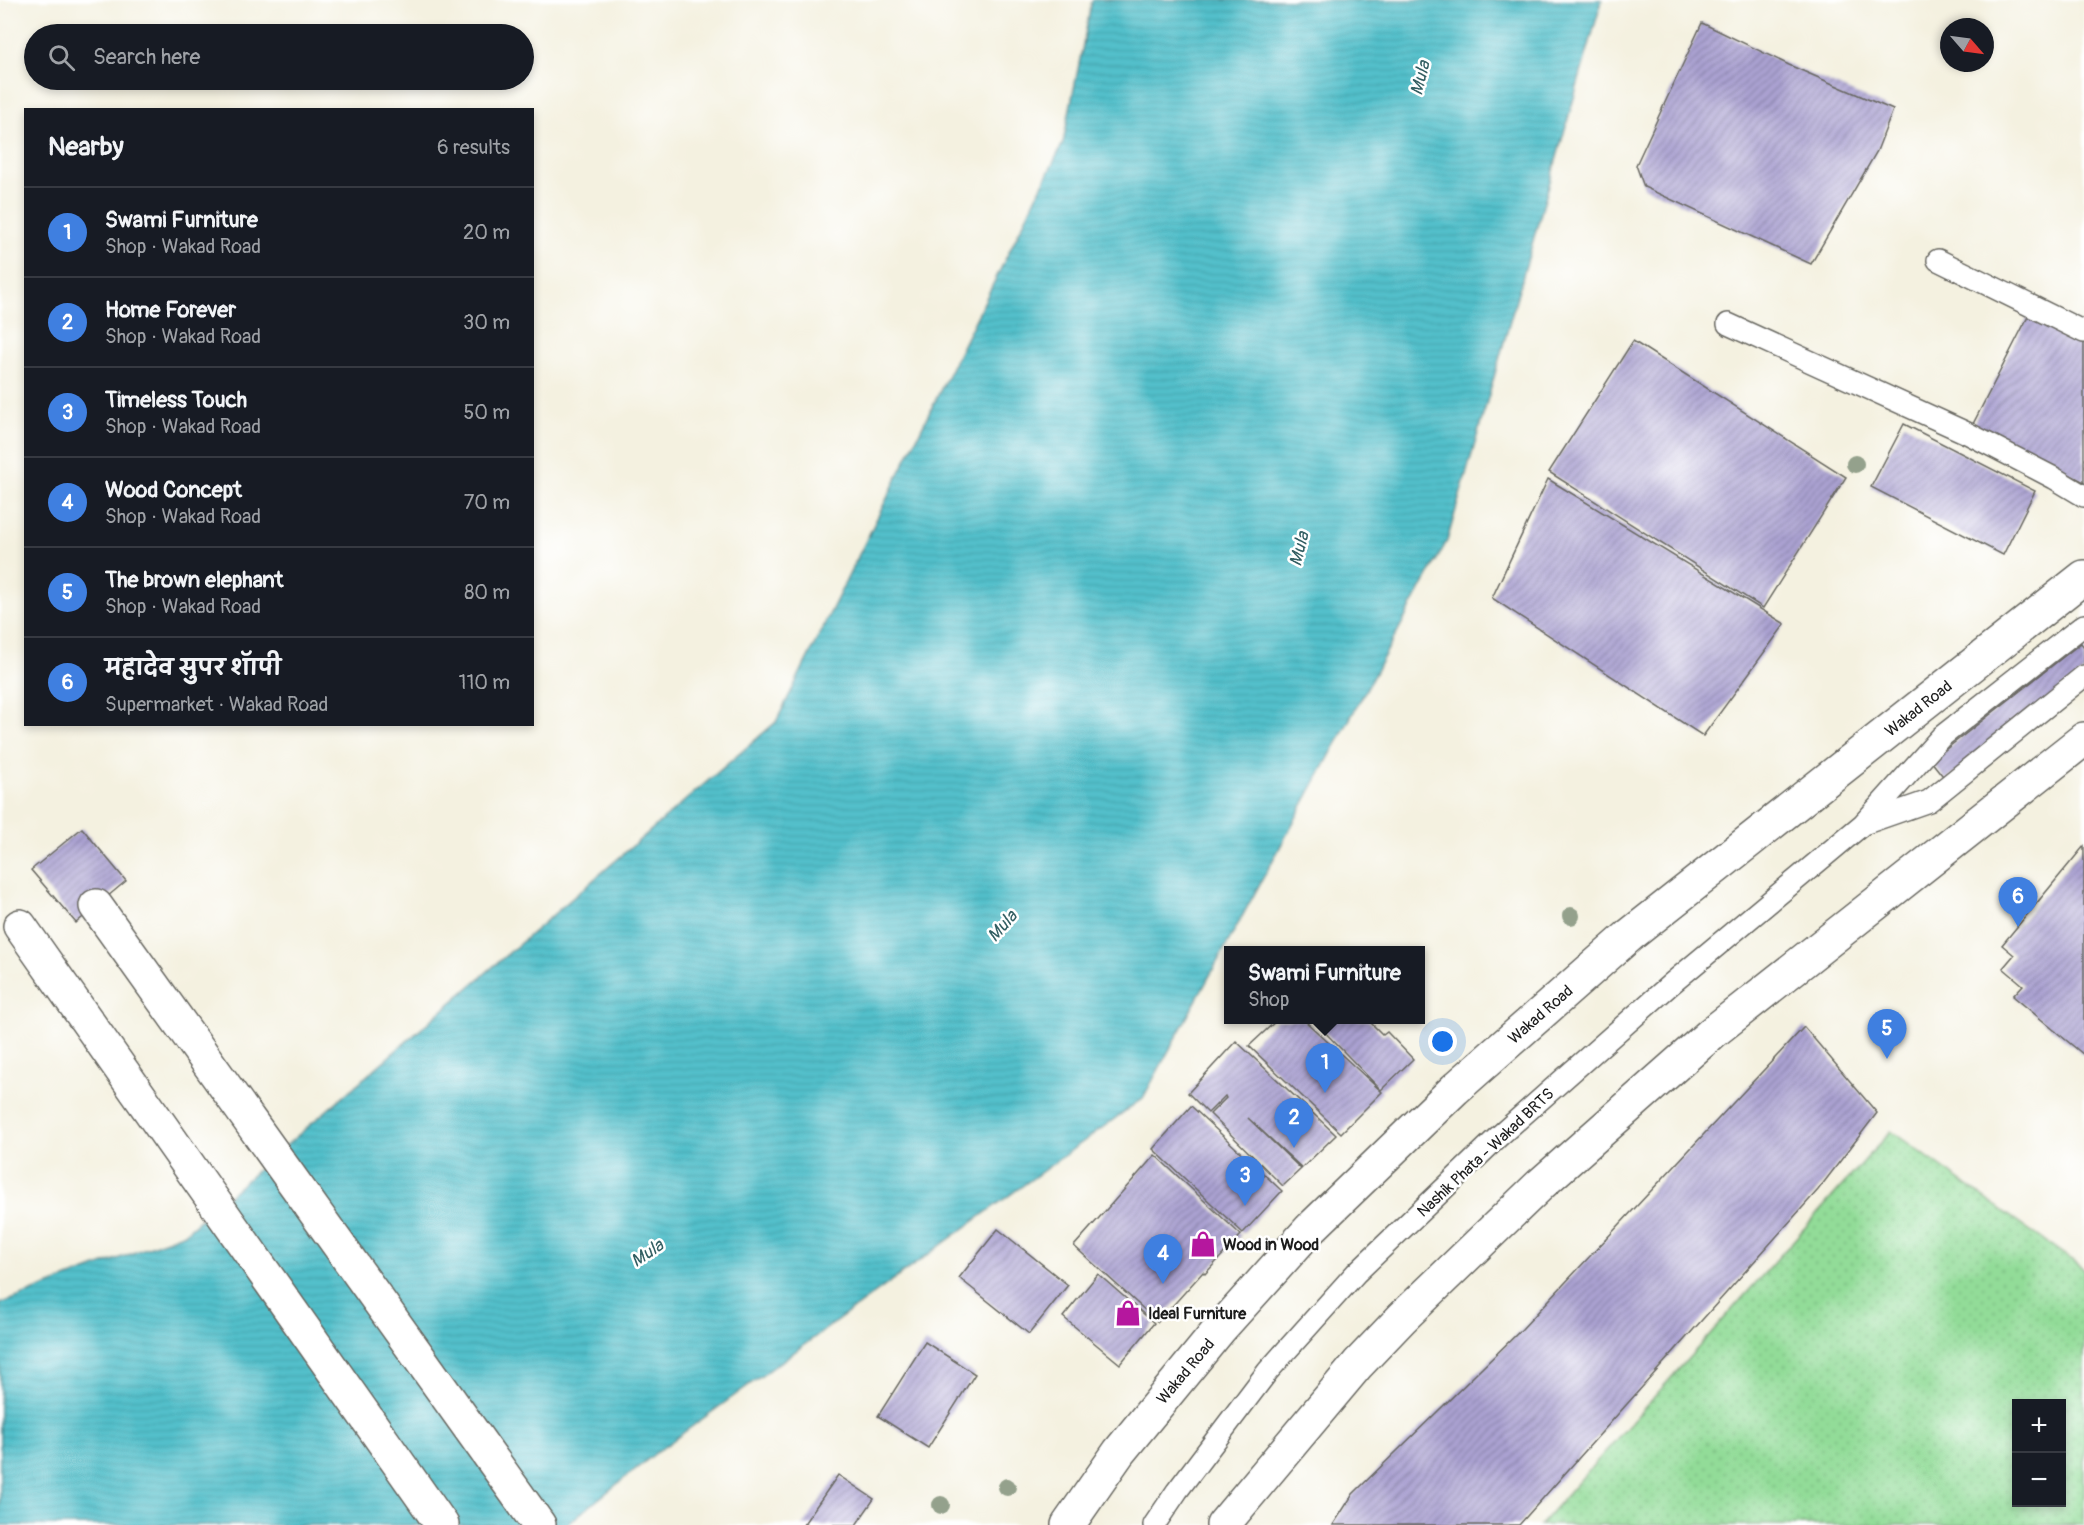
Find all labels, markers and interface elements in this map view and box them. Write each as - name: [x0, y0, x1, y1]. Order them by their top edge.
- north arrow: [1940, 18, 1994, 72]
- search box: [24, 24, 534, 90]
- icon: search: [45, 41, 78, 74]
- text: Search here: [93, 43, 200, 71]
- water label: Mula: [1405, 57, 1436, 98]
- text: Nearby: [48, 131, 124, 163]
- text: 6 results: [437, 135, 510, 160]
- text: Swami Furniture: [105, 206, 258, 234]
- text: 1: [64, 220, 71, 245]
- text: 20 m: [463, 220, 510, 245]
- text: Shop · Wakad Road: [105, 234, 261, 259]
- text: Home Forever: [105, 296, 236, 324]
- text: 2: [62, 310, 73, 335]
- text: 30 m: [463, 310, 510, 335]
- text: Shop · Wakad Road: [105, 324, 261, 349]
- text: Timeless Touch: [105, 386, 247, 414]
- text: 3: [62, 400, 73, 425]
- text: 50 m: [463, 400, 510, 425]
- text: Shop · Wakad Road: [105, 414, 261, 439]
- text: Wood Concept: [105, 476, 242, 504]
- text: 4: [62, 490, 73, 515]
- text: 70 m: [464, 490, 510, 515]
- text: Shop · Wakad Road: [105, 504, 261, 529]
- water label: Mula: [1284, 528, 1315, 569]
- text: The brown elephant: [105, 566, 283, 594]
- text: 5: [62, 580, 73, 605]
- text: 80 m: [464, 580, 510, 605]
- text: Shop · Wakad Road: [105, 594, 261, 619]
- text: महादेव सुपर शॅापी: [105, 654, 281, 682]
- text: 6: [62, 670, 73, 695]
- text: 110 m: [459, 670, 510, 695]
- street label: Wakad Road: [1881, 676, 1956, 741]
- text: Supermarket · Wakad Road: [105, 692, 328, 717]
- pin: 6: [1998, 878, 2038, 927]
- water label: Mula: [982, 904, 1023, 947]
- popup: [1224, 946, 1425, 1024]
- text: Swami Furniture: [1248, 959, 1401, 987]
- street label: Wakad Road: [1504, 981, 1577, 1048]
- text: Shop: [1248, 987, 1289, 1012]
- pin: 5: [1868, 1010, 1906, 1059]
- your location: [1428, 1027, 1457, 1056]
- pin: 1: [1306, 1044, 1344, 1093]
- street label: Nashik Phata - Wakad BRTS: [1413, 1084, 1558, 1221]
- pin: 2: [1274, 1098, 1314, 1148]
- pin: 3: [1226, 1156, 1264, 1206]
- shop icon: Wood in Wood: [1188, 1229, 1218, 1259]
- water label: Mula: [626, 1233, 669, 1273]
- pin: 4: [1144, 1234, 1182, 1284]
- place label: Wood in Wood: [1223, 1235, 1319, 1255]
- shop icon: Ideal Furniture: [1113, 1298, 1143, 1328]
- place label: Ideal Furniture: [1148, 1304, 1247, 1324]
- street label: Wakad Road: [1152, 1335, 1219, 1409]
- map controls: [2012, 1399, 2066, 1507]
- button: +: [2012, 1399, 2066, 1453]
- button: −: [2012, 1453, 2066, 1507]

